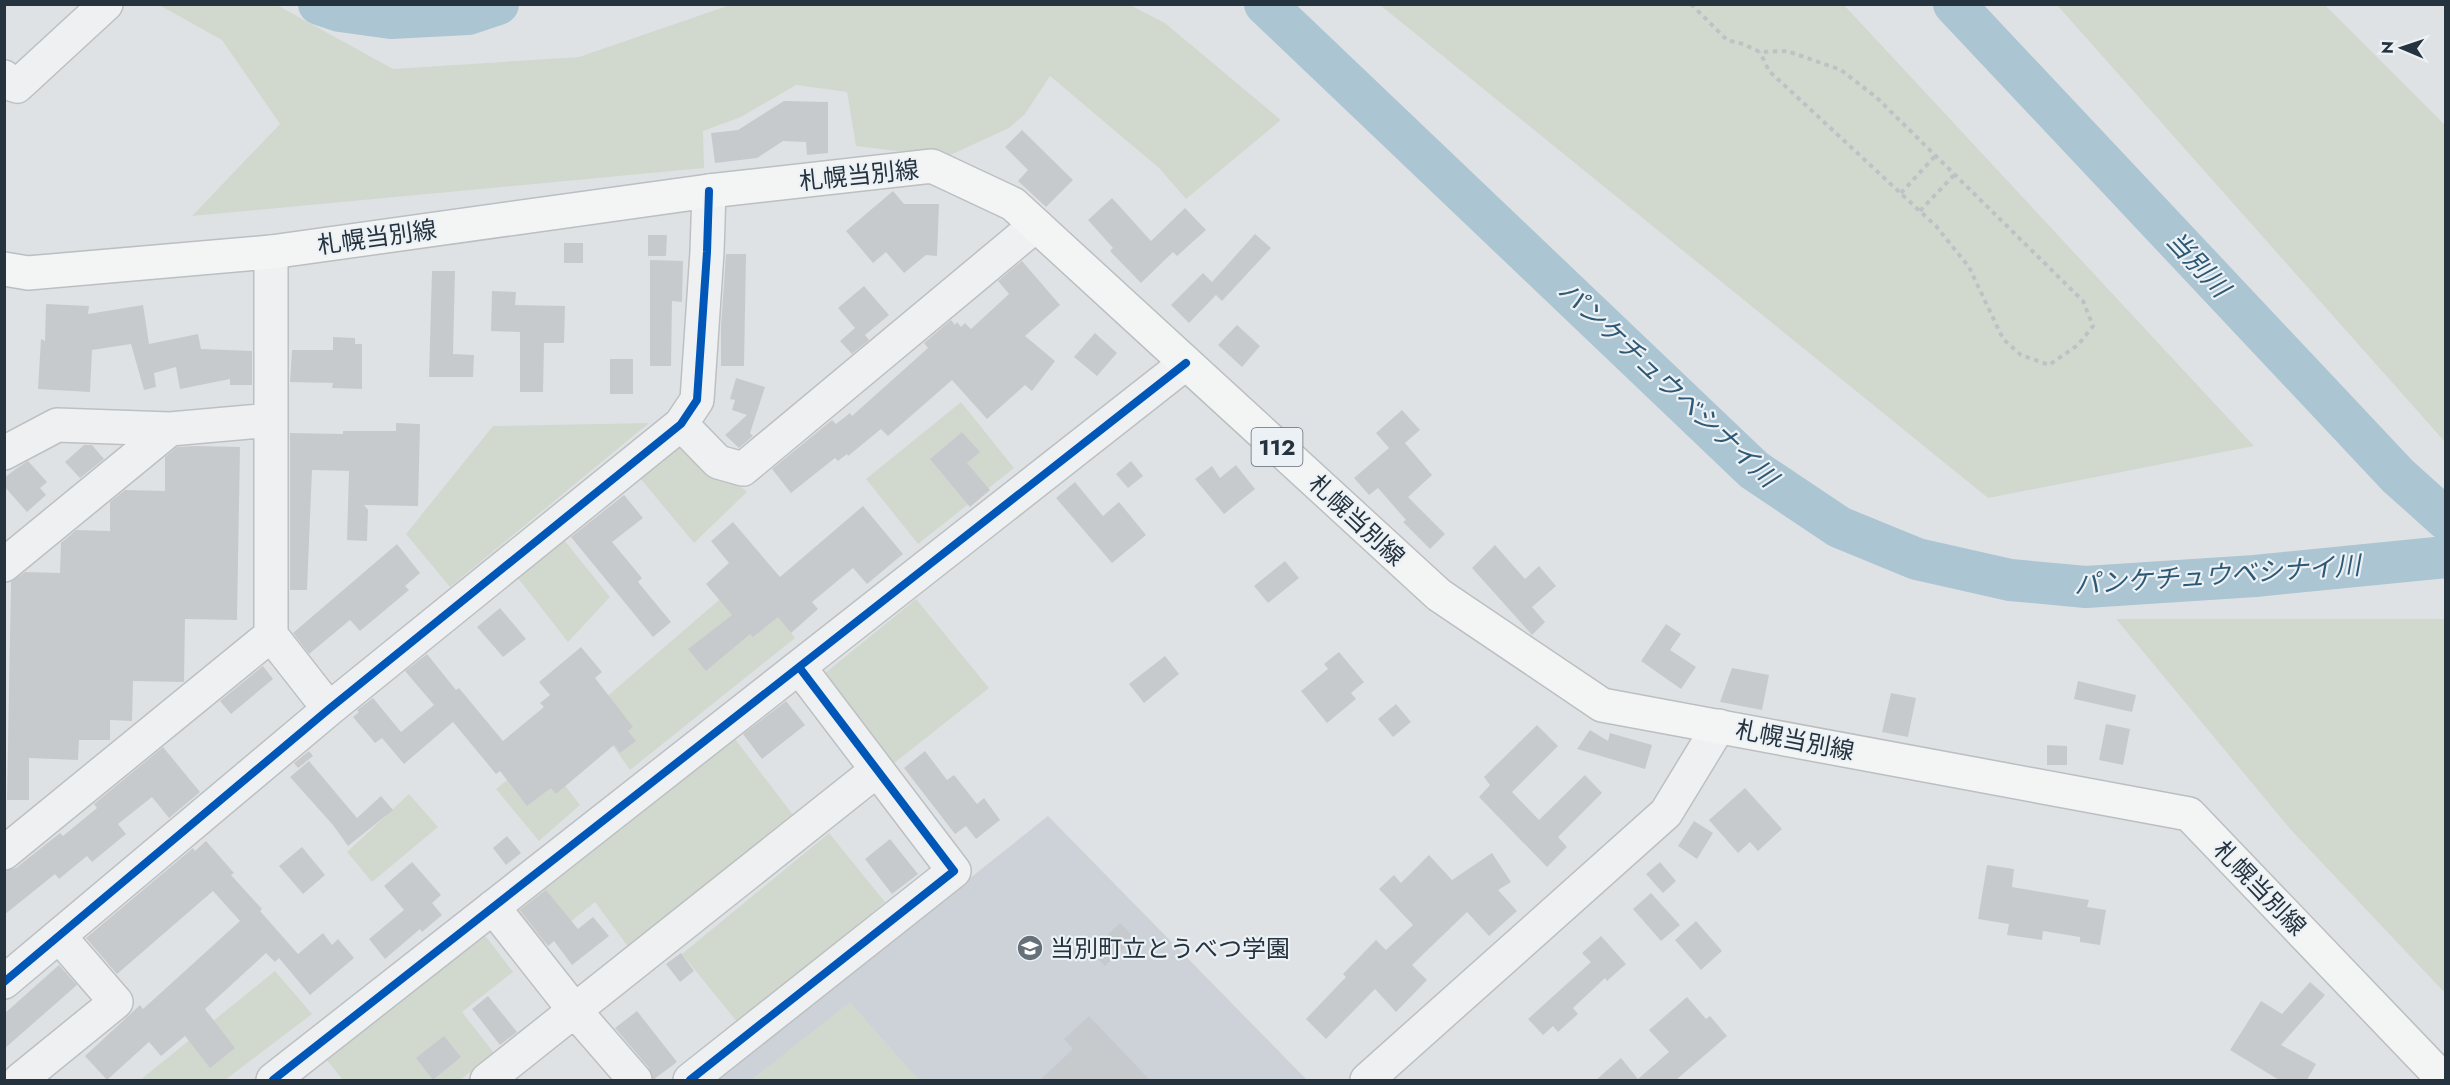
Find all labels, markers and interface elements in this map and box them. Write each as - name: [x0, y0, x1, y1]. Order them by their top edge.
- north arrow: [2372, 18, 2432, 78]
- text: N: [2376, 41, 2399, 54]
- street label: 札幌当別線: [797, 151, 921, 199]
- street label: 札幌当別線: [315, 211, 439, 263]
- water label: 当別川: [2158, 223, 2241, 308]
- water label: パンケチュウベシナイ川: [1550, 272, 1788, 498]
- road number: 112: [1252, 428, 1302, 466]
- street label: 札幌当別線: [1301, 466, 1413, 574]
- water label: パンケチュウベシナイ川: [2072, 546, 2365, 604]
- street label: 札幌当別線: [1733, 711, 1857, 769]
- street label: 札幌当別線: [2206, 833, 2314, 943]
- place label: 当別町立とうべつ学園: [1050, 931, 1290, 966]
- school or university icon: 当別町立とうべつ学園: [1015, 933, 1045, 963]

